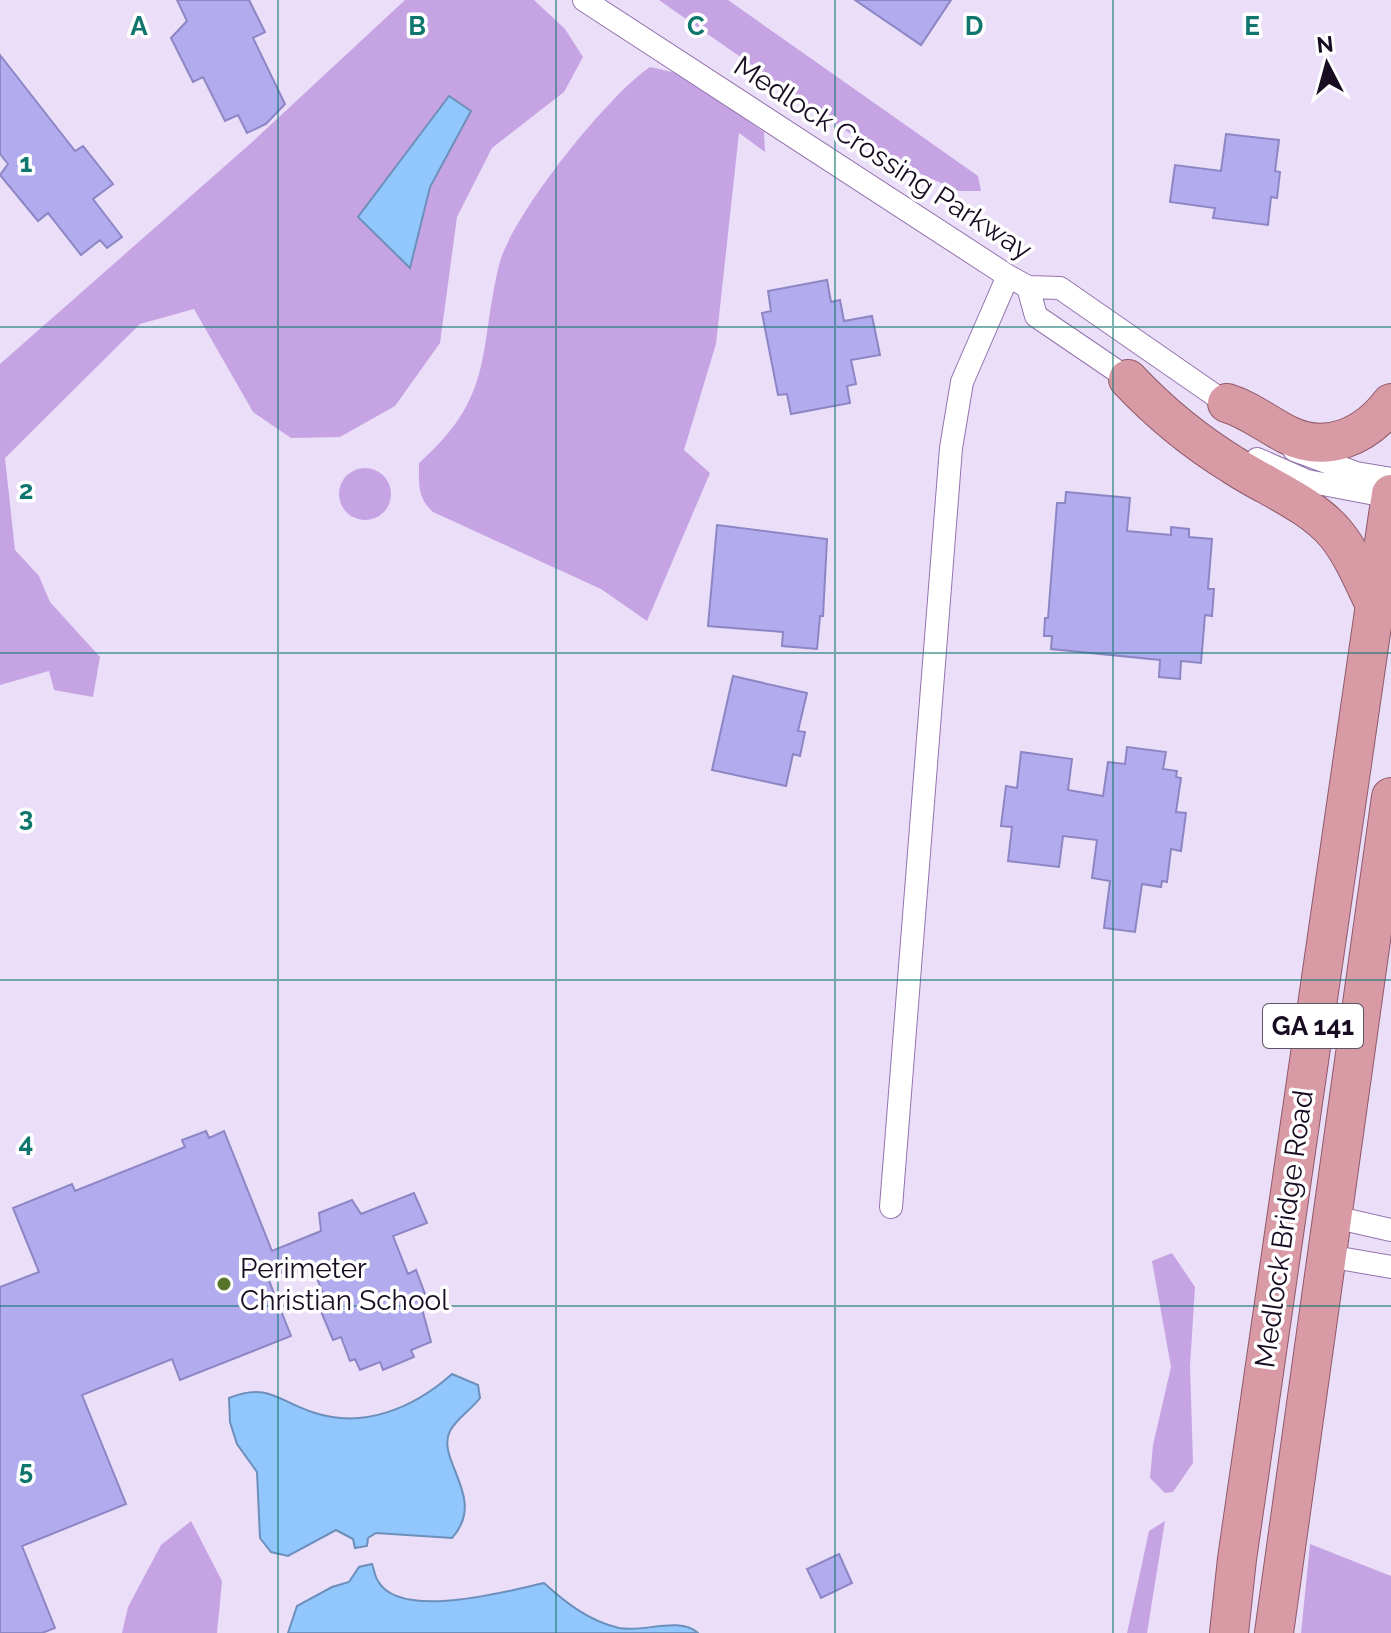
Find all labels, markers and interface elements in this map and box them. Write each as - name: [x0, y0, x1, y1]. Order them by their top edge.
- text: A: [130, 11, 148, 41]
- text: B: [408, 11, 426, 41]
- text: C: [687, 11, 705, 41]
- text: D: [965, 11, 983, 41]
- text: E: [1244, 11, 1260, 41]
- north arrow: [1287, 24, 1367, 104]
- text: N: [1315, 30, 1335, 58]
- street label: Medlock Crossing Parkway: [728, 49, 1038, 267]
- text: 1: [20, 148, 33, 178]
- text: 2: [19, 475, 33, 505]
- text: 3: [19, 802, 33, 832]
- road number: GA 141: [1263, 1004, 1363, 1048]
- street label: Medlock Bridge Road: [1248, 1088, 1320, 1370]
- text: 4: [19, 1128, 33, 1158]
- place label: Perimeter Christian School: [240, 1252, 449, 1317]
- marker: Perimeter Christian School: [215, 1275, 233, 1293]
- text: 5: [19, 1455, 33, 1485]

